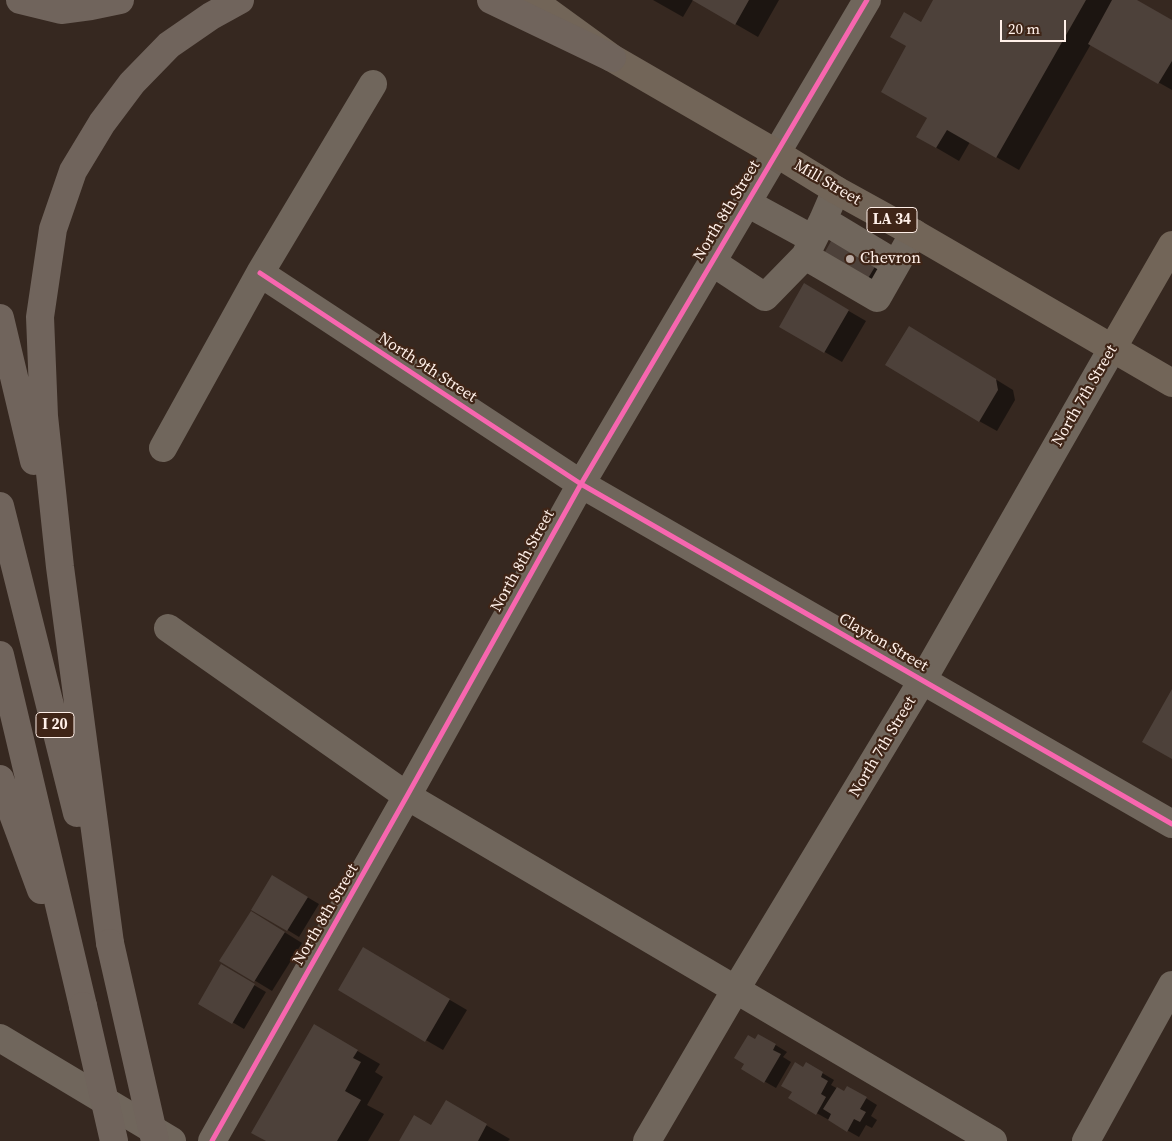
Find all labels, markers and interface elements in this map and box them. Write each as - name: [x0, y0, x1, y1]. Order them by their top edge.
- scale bar: [1002, 10, 1068, 42]
- text: 20 m: [1008, 18, 1040, 39]
- street label: Mill Street: [790, 156, 864, 210]
- street label: North 8th Street: [689, 157, 765, 265]
- road number: LA 34: [867, 208, 917, 232]
- place label: Chevron: [860, 249, 921, 269]
- marker: Chevron: [844, 253, 856, 265]
- street label: North 9th Street: [374, 329, 480, 407]
- street label: North 7th Street: [1048, 342, 1122, 450]
- street label: North 8th Street: [487, 507, 559, 615]
- street label: Clayton Street: [835, 610, 931, 676]
- street label: North 7th Street: [845, 693, 921, 801]
- road number: I 20: [36, 712, 74, 738]
- street label: North 8th Street: [289, 861, 363, 969]

